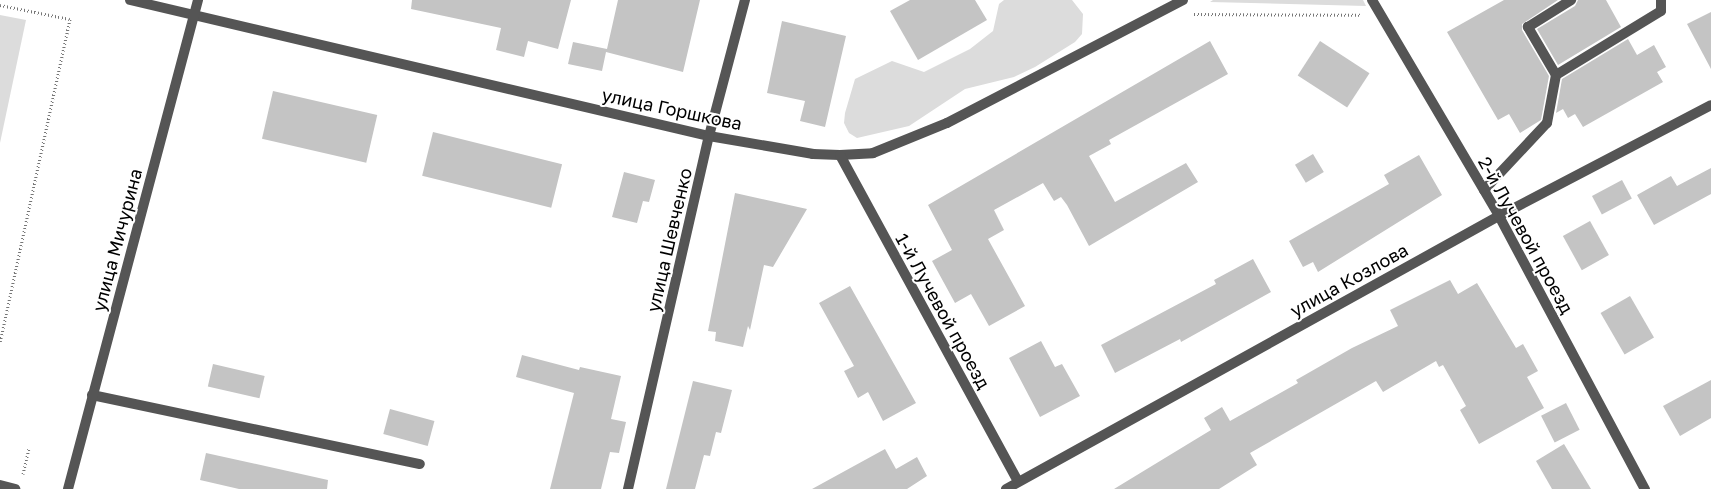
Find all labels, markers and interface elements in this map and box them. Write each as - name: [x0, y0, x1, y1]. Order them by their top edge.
- street label: улица Горшкова: [600, 84, 744, 134]
- street label: 2-й Лучевой проезд: [1474, 153, 1578, 317]
- street label: улица Мичурина: [88, 166, 146, 314]
- street label: улица Шевченко: [642, 166, 696, 314]
- street label: 1-й Лучевой проезд: [891, 229, 995, 393]
- street label: улица Козлова: [1286, 239, 1412, 321]

